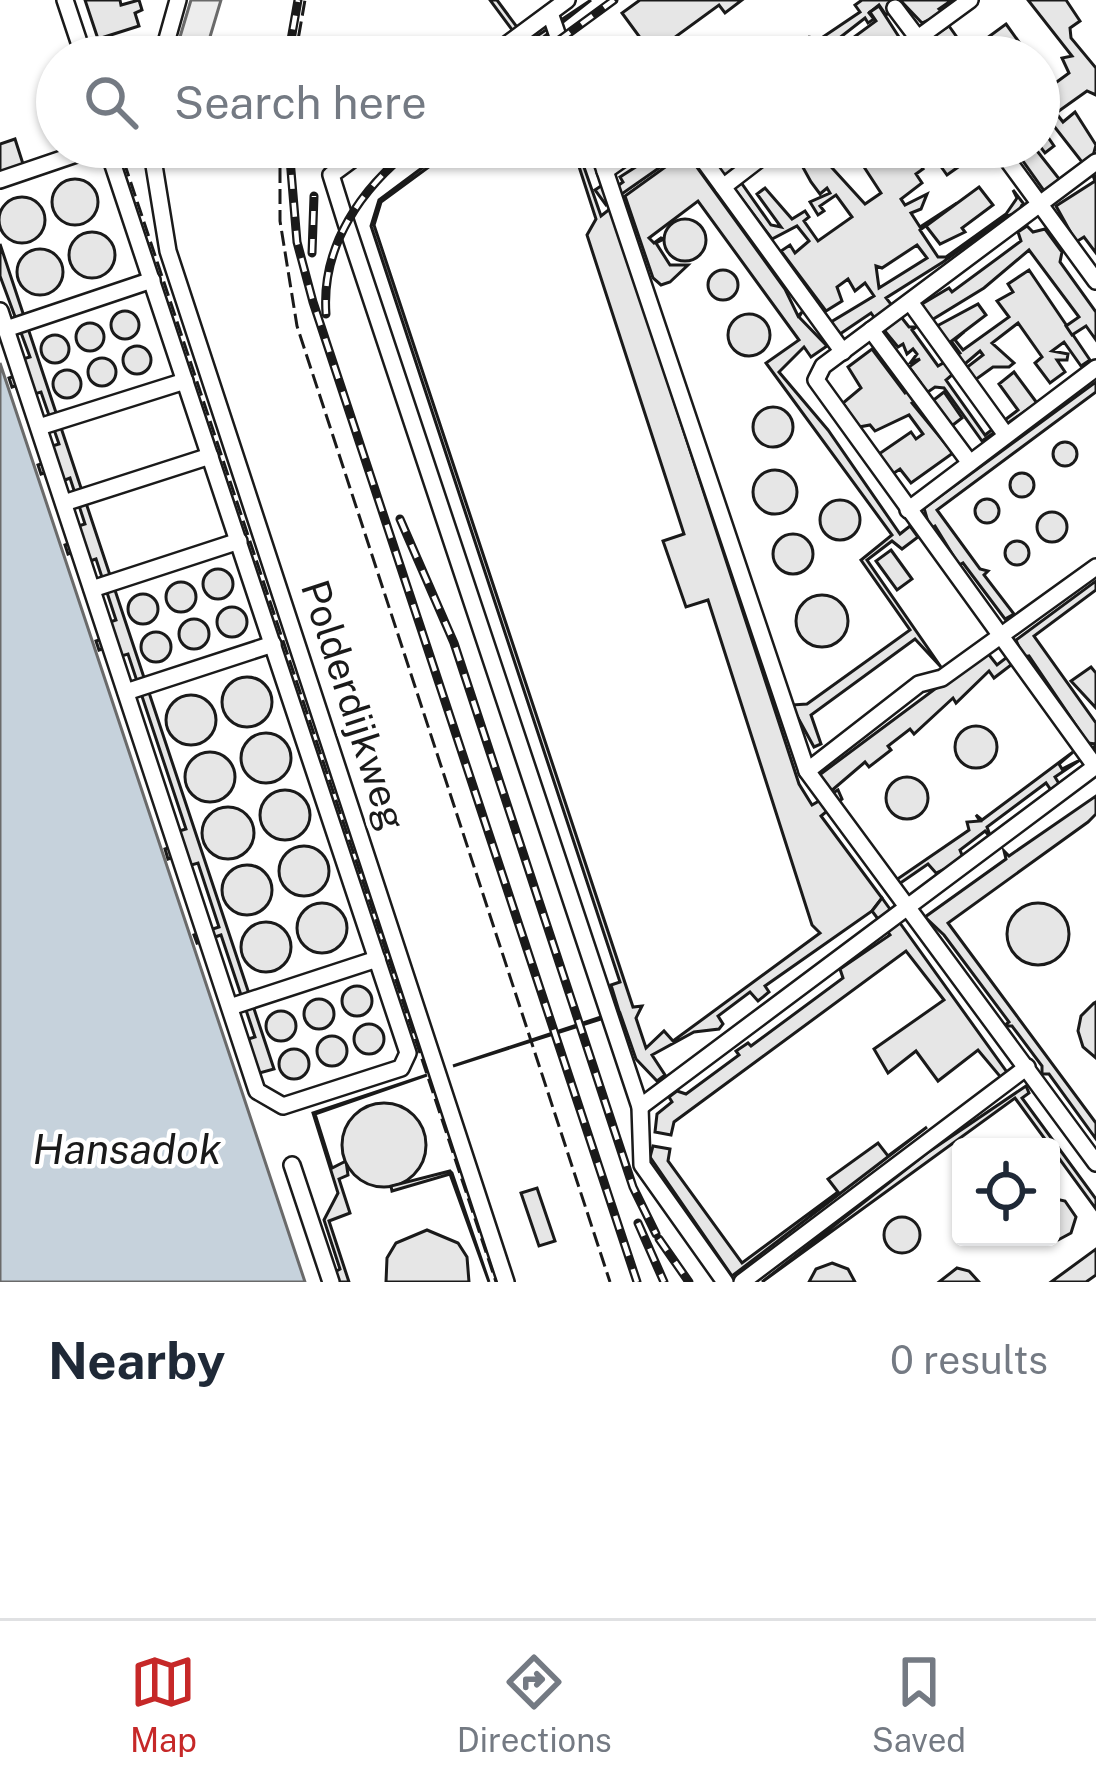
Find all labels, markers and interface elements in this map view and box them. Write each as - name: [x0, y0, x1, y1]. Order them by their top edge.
- search box: [36, 36, 1060, 168]
- icon: search: [78, 69, 144, 135]
- text: Search here: [174, 76, 427, 129]
- street label: Polderdijkweg: [292, 574, 416, 836]
- water label: Hansadok: [32, 1124, 222, 1173]
- map controls: [952, 1138, 1060, 1246]
- button: locate: [952, 1138, 1060, 1246]
- text: Nearby: [48, 1331, 225, 1390]
- text: 0 results: [890, 1337, 1048, 1383]
- tab: Map: [130, 1649, 197, 1759]
- tab: Directions: [457, 1649, 612, 1759]
- tab: Saved: [872, 1649, 966, 1759]

